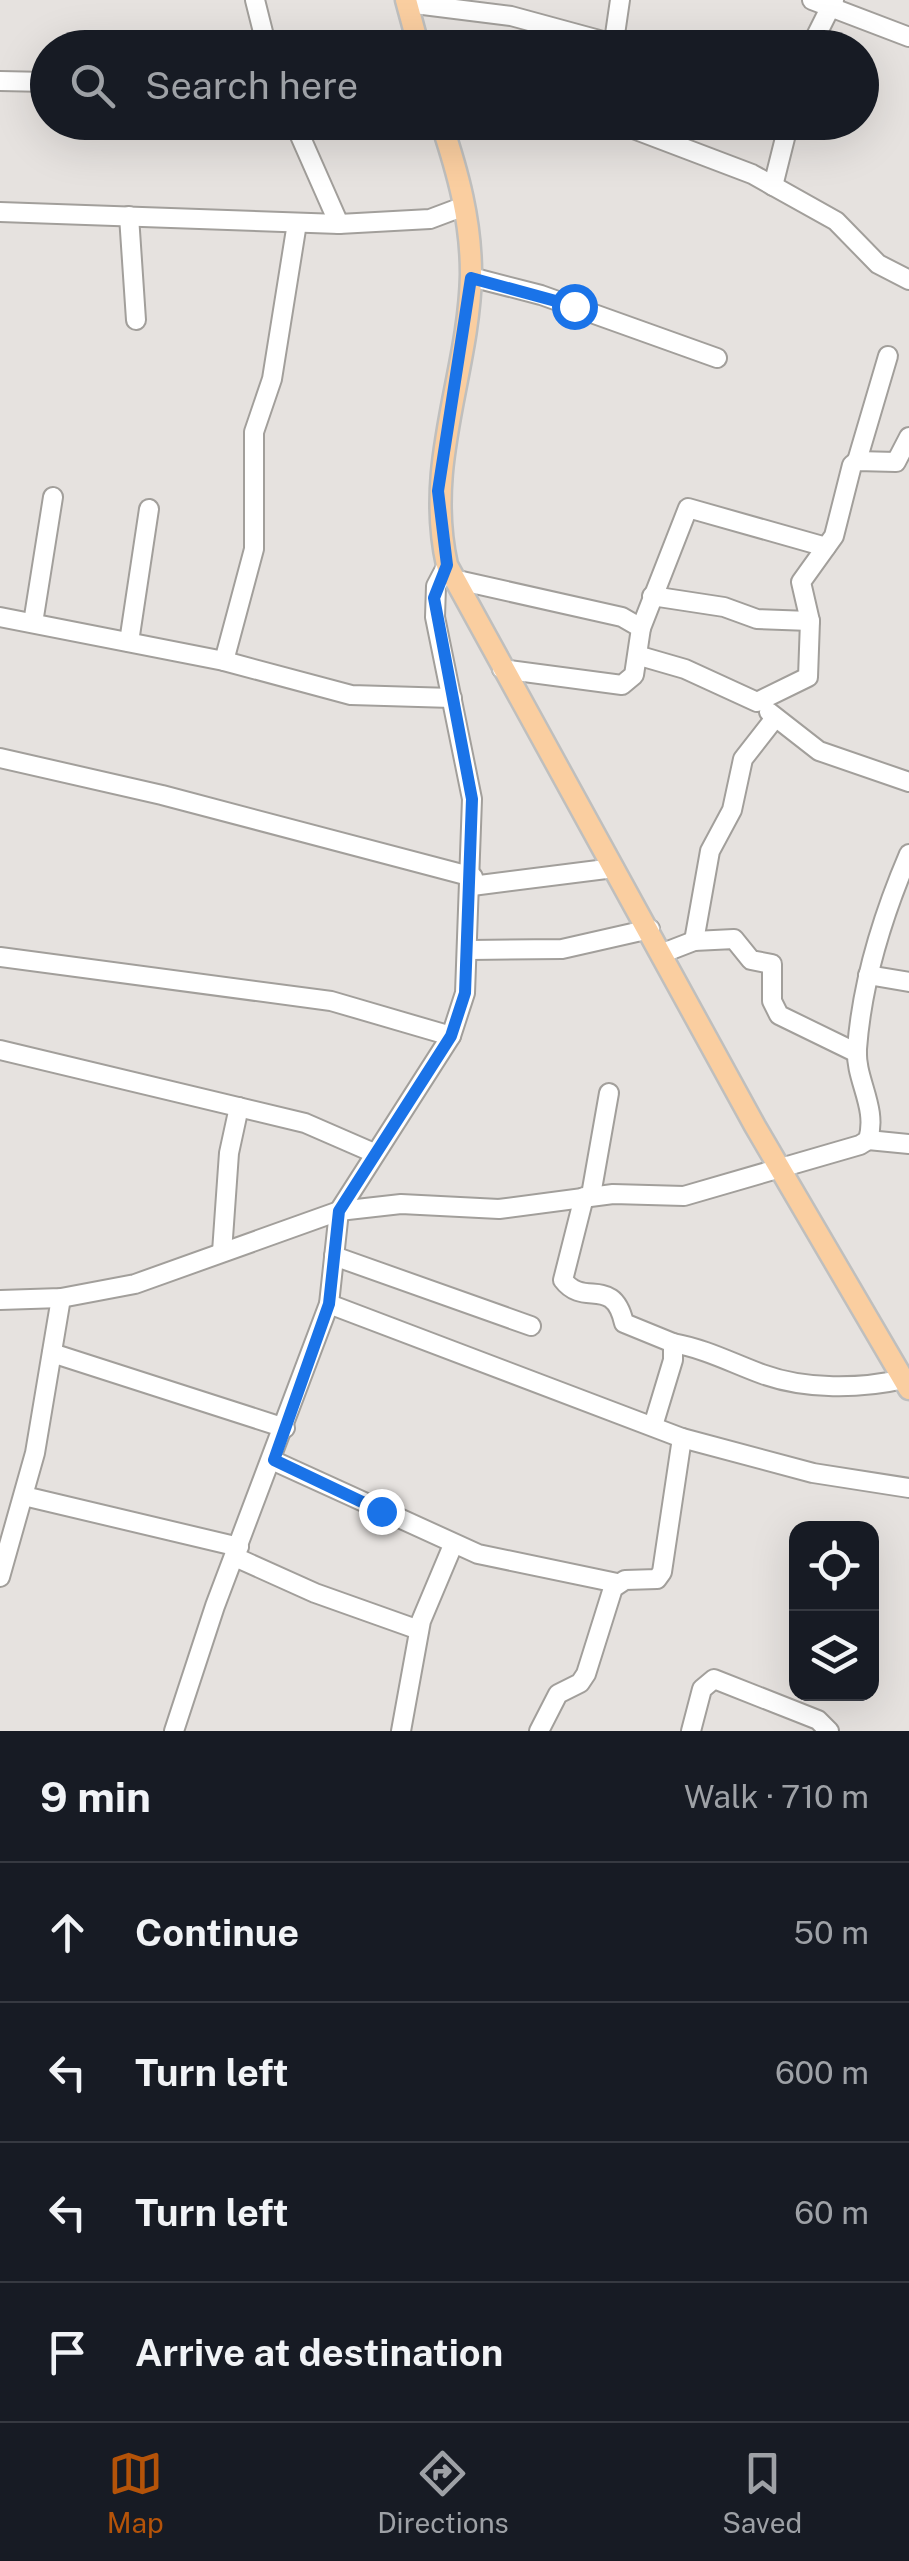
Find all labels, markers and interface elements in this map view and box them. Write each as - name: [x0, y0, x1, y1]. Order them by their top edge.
- search box: [30, 30, 879, 140]
- icon: search: [65, 58, 120, 113]
- text: Search here: [145, 63, 358, 108]
- route start: [552, 284, 598, 330]
- route end: [359, 1489, 405, 1535]
- map controls: [789, 1521, 879, 1701]
- button: locate: [789, 1521, 879, 1611]
- button: layers: [789, 1611, 879, 1701]
- text: 9 min: [40, 1772, 151, 1821]
- text: Walk · 710 m: [684, 1778, 869, 1815]
- icon: ahead: [40, 1905, 95, 1960]
- text: Continue: [135, 1910, 299, 1955]
- text: 50 m: [793, 1914, 869, 1951]
- icon: left: [40, 2045, 95, 2100]
- text: Turn left: [135, 2050, 289, 2095]
- text: 600 m: [775, 2054, 869, 2091]
- icon: left: [40, 2185, 95, 2240]
- text: Turn left: [135, 2190, 289, 2235]
- text: 60 m: [794, 2194, 869, 2231]
- icon: arrive: [40, 2325, 95, 2380]
- text: Arrive at destination: [135, 2330, 503, 2375]
- tab: Map: [107, 2446, 164, 2539]
- tab: Directions: [377, 2446, 509, 2539]
- tab: Saved: [722, 2446, 802, 2539]

